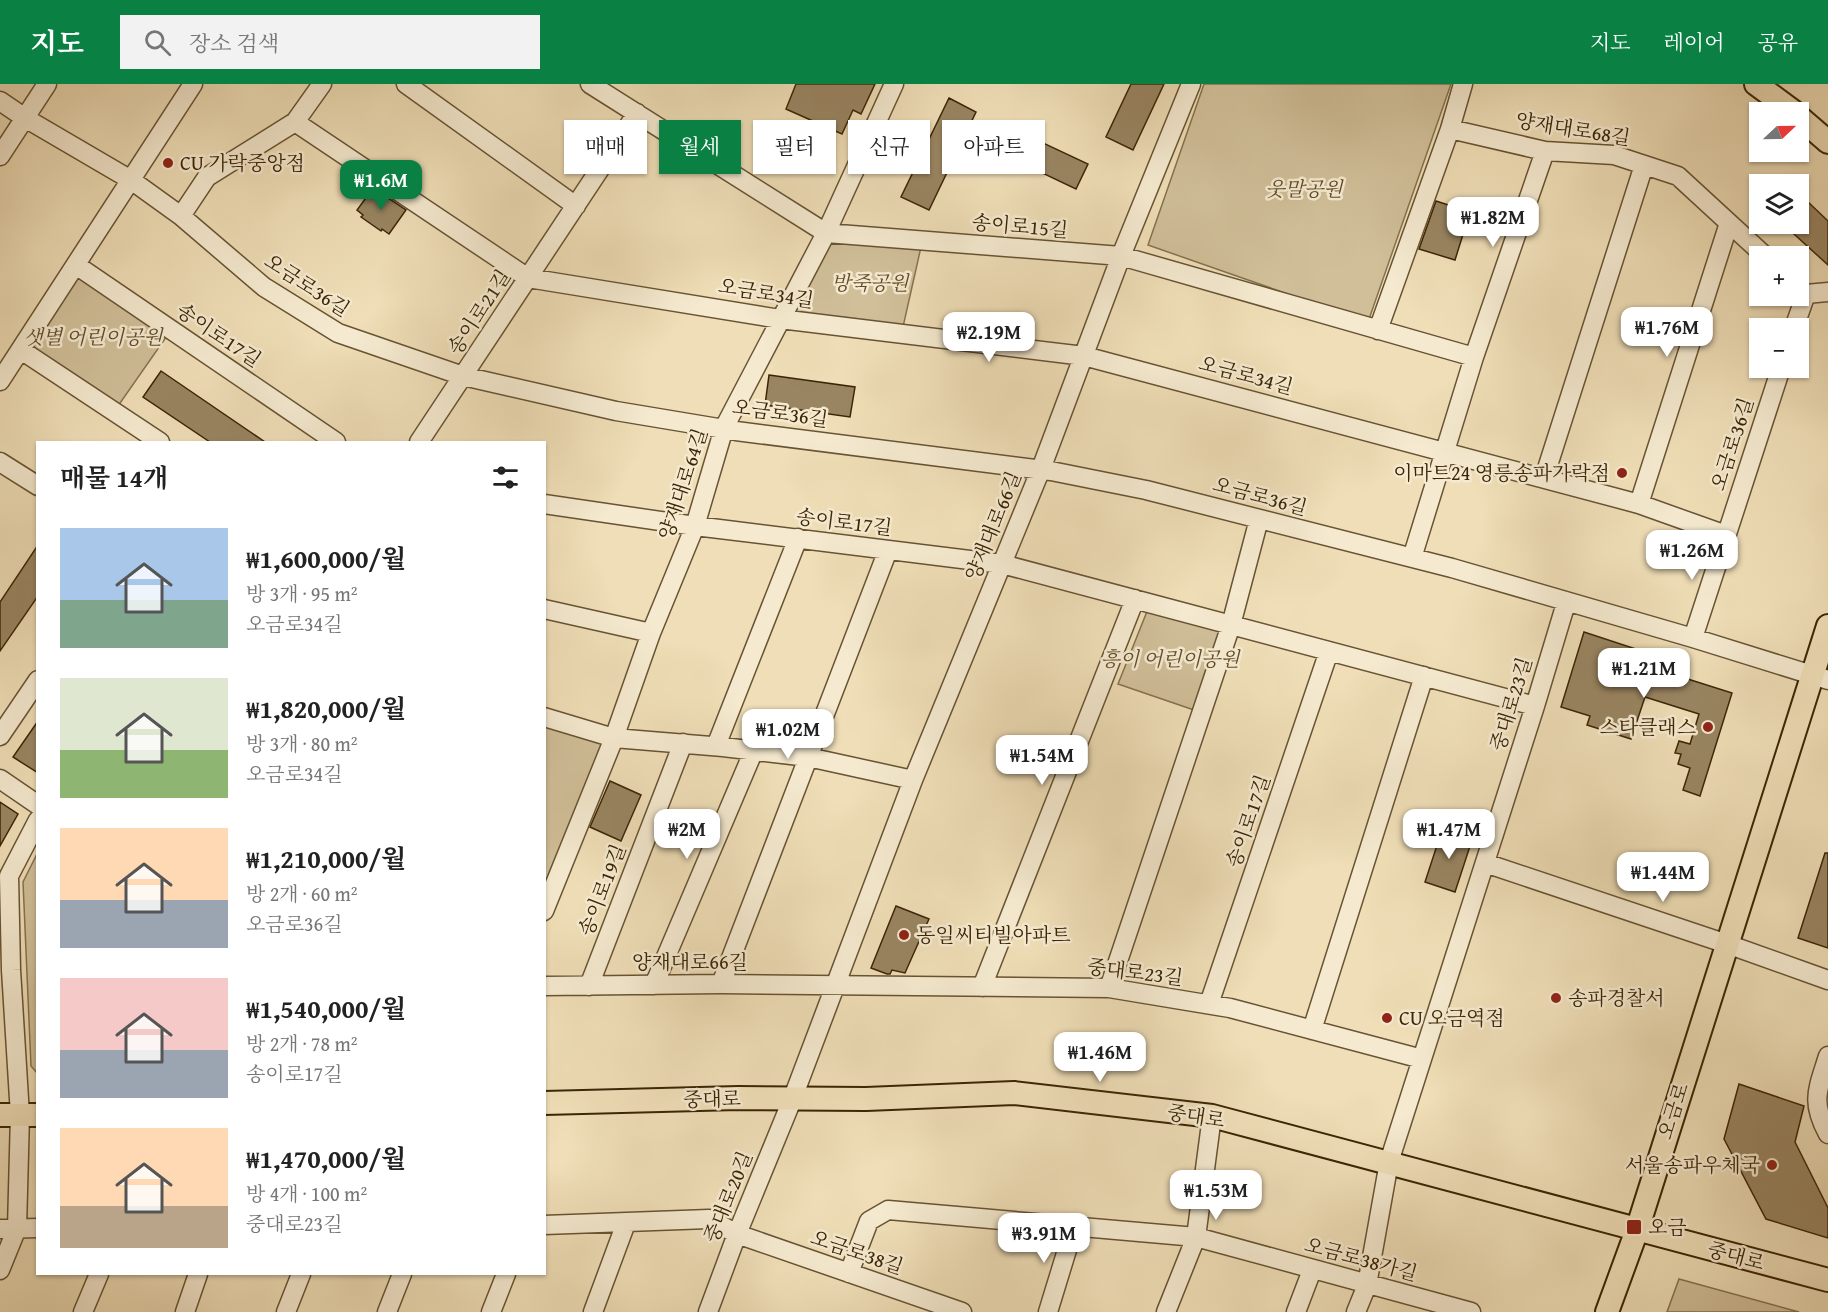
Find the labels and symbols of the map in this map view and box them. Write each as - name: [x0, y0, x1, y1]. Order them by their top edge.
- north arrow: [1749, 102, 1809, 162]
- street label: 양재대로68길: [1514, 105, 1633, 152]
- place label: CU 가락중앙점: [180, 148, 305, 177]
- marker: CU 가락중앙점: [161, 156, 175, 170]
- pin: ₩1.6M: [339, 160, 423, 211]
- park label: 웃말공원: [1265, 174, 1344, 203]
- pin: ₩1.82M: [1444, 197, 1542, 248]
- street label: 송이로15길: [971, 207, 1069, 244]
- street label: 오금로36길: [259, 246, 356, 323]
- street label: 송이로21길: [440, 263, 517, 360]
- park label: 방죽공원: [831, 268, 910, 297]
- street label: 오금로34길: [716, 271, 816, 314]
- street label: 송이로17길: [171, 296, 267, 374]
- pin: ₩1.76M: [1618, 307, 1716, 358]
- pin: ₩2.19M: [940, 312, 1038, 363]
- park label: 샛별 어린이공원: [23, 322, 164, 351]
- street label: 오금로34길: [1196, 348, 1297, 401]
- street label: 오금로36길: [730, 391, 830, 434]
- street label: 오금로36길: [1703, 393, 1760, 494]
- street label: 양재대로64길: [651, 424, 714, 543]
- place label: 이마트24 영릉송파가락점: [1393, 458, 1610, 487]
- marker: 이마트24 영릉송파가락점: [1615, 466, 1629, 480]
- street label: 양재대로66길: [957, 467, 1028, 585]
- street label: 오금로36길: [1210, 469, 1311, 522]
- street label: 송이로17길: [794, 501, 894, 542]
- pin: ₩1.26M: [1643, 530, 1741, 581]
- park label: 흥이 어린이공원: [1100, 644, 1241, 673]
- pin: ₩1.21M: [1595, 648, 1693, 699]
- street label: 중대로23길: [1483, 653, 1539, 754]
- pin: ₩1.02M: [739, 709, 837, 760]
- place label: 스타클래스: [1599, 712, 1696, 741]
- marker: 스타클래스: [1701, 720, 1715, 734]
- pin: ₩1.54M: [993, 735, 1091, 786]
- street label: 송이로17길: [1218, 770, 1277, 871]
- pin: ₩2M: [658, 809, 716, 860]
- pin: ₩1.47M: [1400, 809, 1498, 860]
- street label: 송이로19길: [571, 840, 632, 940]
- pin: ₩1.44M: [1614, 852, 1712, 903]
- place label: 동일씨티빌아파트: [916, 920, 1071, 949]
- marker: 동일씨티빌아파트: [897, 928, 911, 942]
- street label: 양재대로66길: [632, 947, 748, 976]
- street label: 중대로23길: [1085, 951, 1185, 992]
- place label: 송파경찰서: [1568, 983, 1665, 1012]
- marker: 송파경찰서: [1549, 991, 1563, 1005]
- place label: CU 오금역점: [1399, 1003, 1505, 1032]
- marker: CU 오금역점: [1380, 1011, 1394, 1025]
- pin: ₩1.46M: [1051, 1032, 1149, 1083]
- street label: 오금로: [1650, 1079, 1695, 1143]
- street label: 중대로: [683, 1083, 741, 1114]
- street label: 중대로: [1165, 1097, 1227, 1134]
- street label: 중대로20길: [696, 1147, 759, 1247]
- place label: 서울송파우체국: [1625, 1150, 1760, 1179]
- marker: 서울송파우체국: [1765, 1158, 1779, 1172]
- pin: ₩1.53M: [1167, 1170, 1265, 1221]
- place label: 오금: [1648, 1212, 1687, 1241]
- pin: ₩3.91M: [995, 1213, 1093, 1264]
- marker: 오금: [1625, 1218, 1643, 1236]
- street label: 오금로38길: [807, 1222, 908, 1281]
- street label: 오금로38가길: [1301, 1230, 1421, 1288]
- street label: 중대로: [1704, 1234, 1768, 1277]

